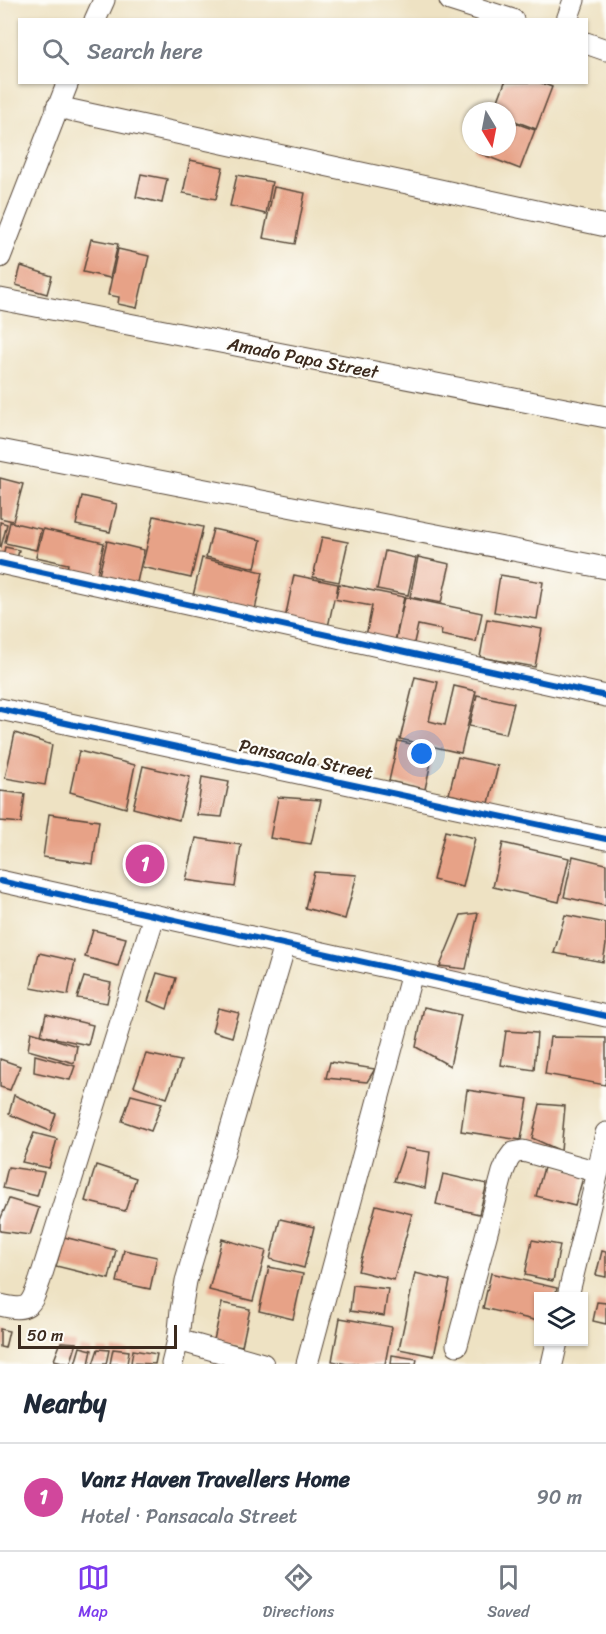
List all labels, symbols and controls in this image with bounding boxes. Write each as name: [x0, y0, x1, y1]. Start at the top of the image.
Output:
search box: [18, 18, 588, 84]
text: Search here: [87, 32, 203, 71]
icon: search: [39, 35, 72, 68]
north arrow: [462, 102, 516, 156]
street label: Amado Papa Street: [224, 328, 382, 388]
street label: Pansacala Street: [236, 729, 376, 789]
your location: [407, 739, 436, 768]
pin: 1: [126, 842, 164, 886]
map controls: [534, 1292, 588, 1346]
button: layers: [534, 1292, 588, 1346]
text: 50 m: [27, 1321, 63, 1350]
scale bar: [18, 1322, 177, 1350]
text: Nearby: [24, 1380, 106, 1426]
text: Vanz Haven Travellers Home: [81, 1460, 350, 1499]
text: 1: [39, 1480, 48, 1515]
text: 90 m: [537, 1480, 582, 1515]
text: Hotel · Pansacala Street: [81, 1499, 297, 1534]
tab: Map: [77, 1561, 110, 1626]
tab: Directions: [263, 1561, 334, 1626]
tab: Saved: [487, 1561, 529, 1626]

